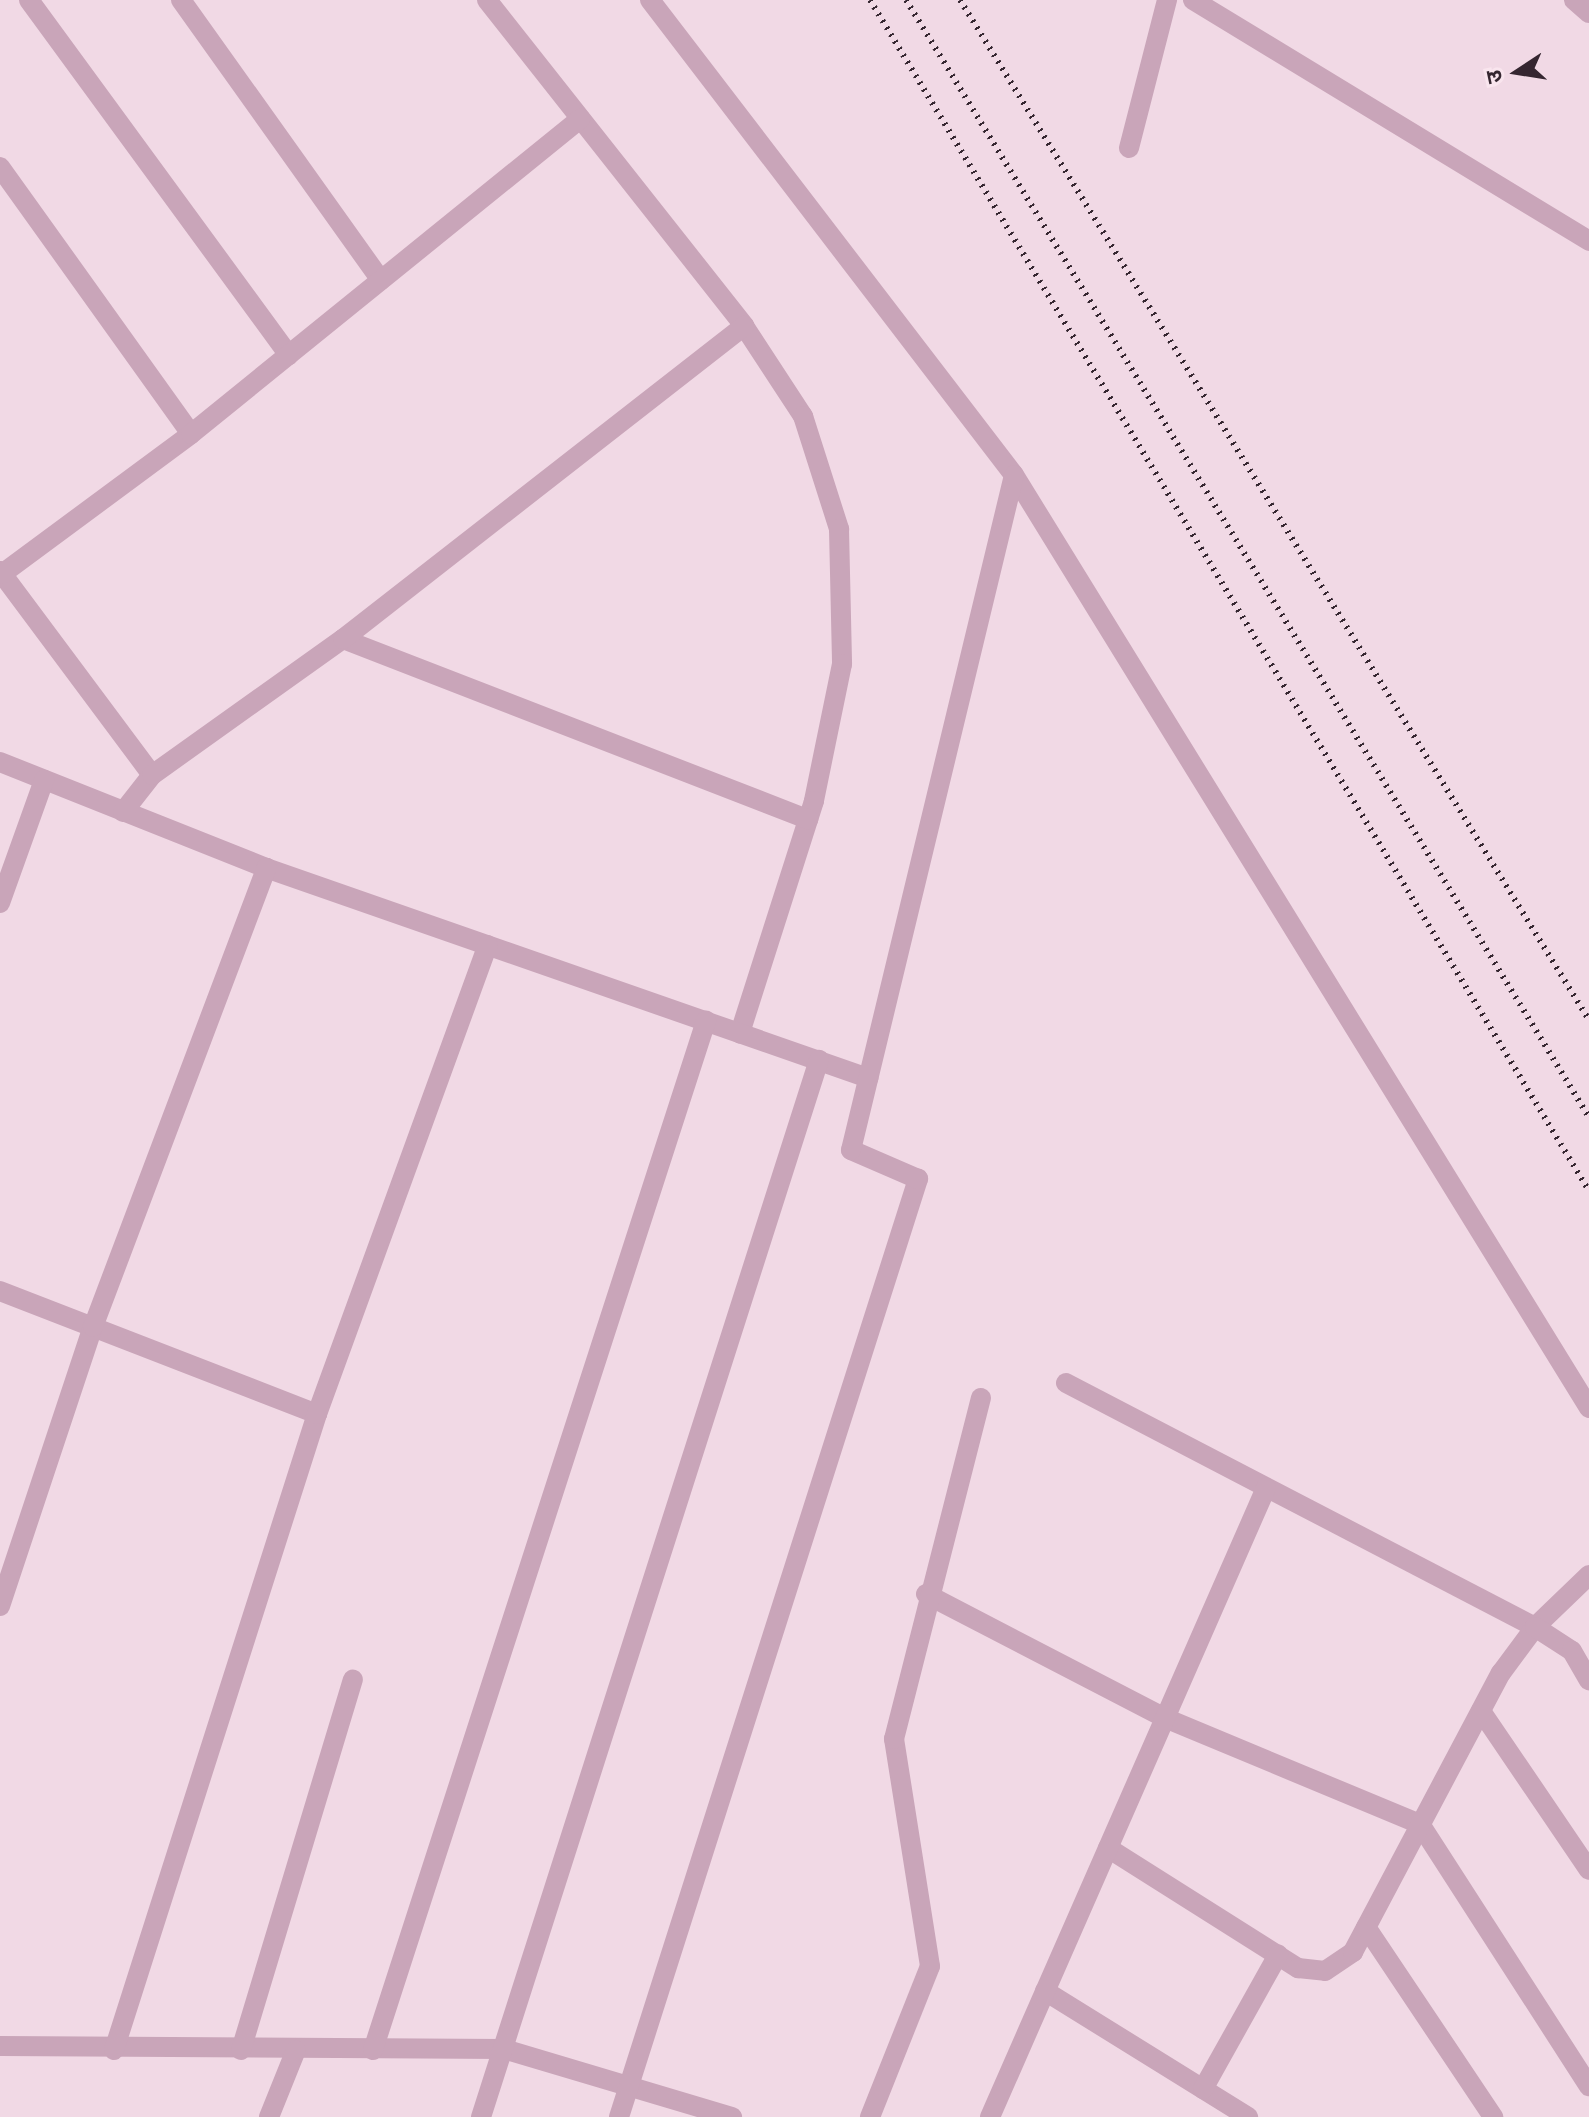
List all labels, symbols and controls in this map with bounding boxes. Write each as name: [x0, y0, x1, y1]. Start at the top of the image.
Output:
north arrow: [1477, 32, 1557, 112]
text: उ: [1478, 68, 1509, 86]

